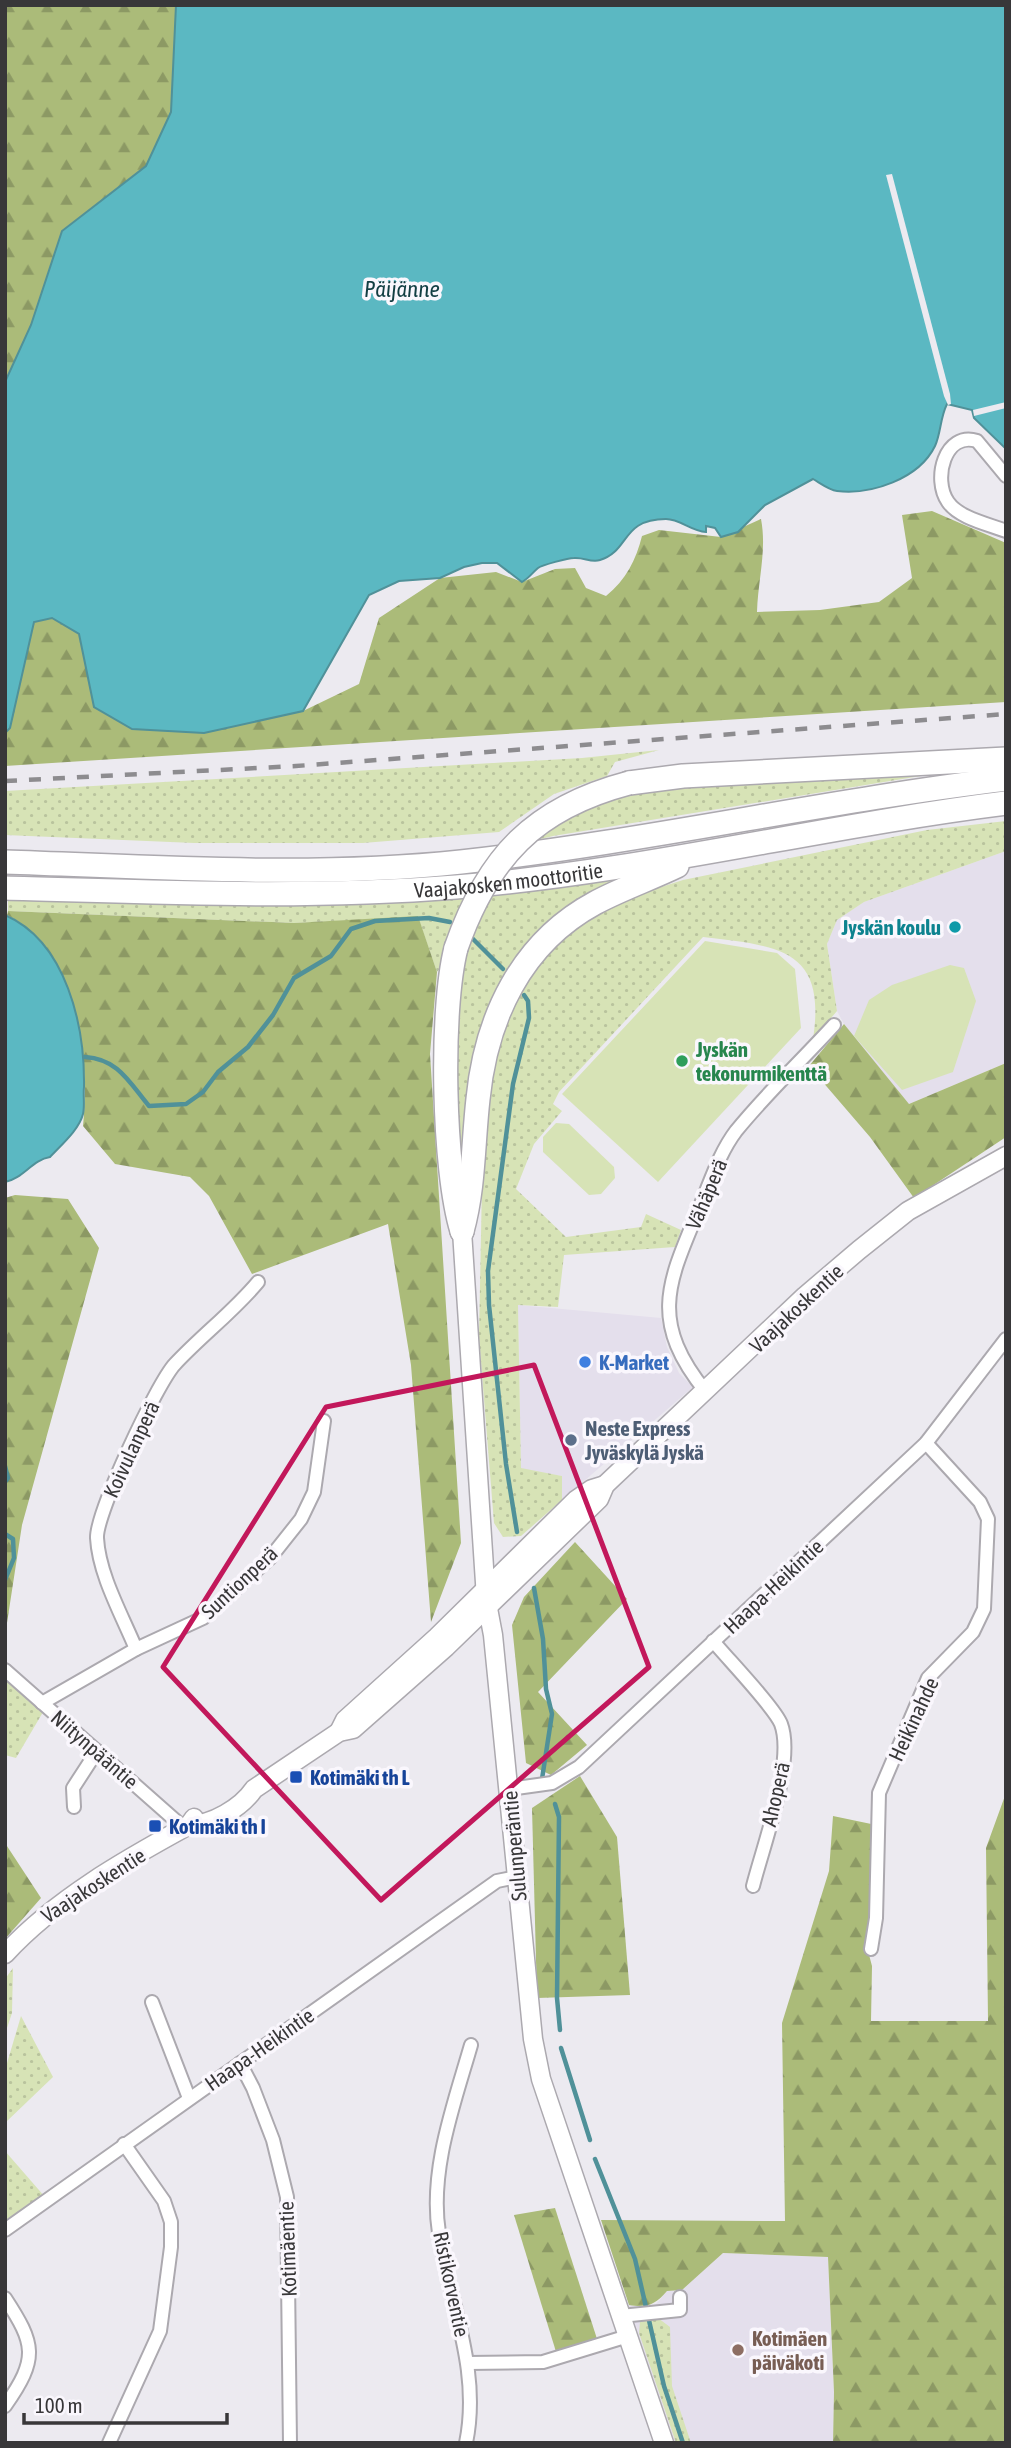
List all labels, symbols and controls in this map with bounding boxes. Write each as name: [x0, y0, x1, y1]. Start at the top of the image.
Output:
water label: Päijänne: [364, 276, 440, 302]
street label: Vaajakosken moottoritie: [413, 858, 604, 902]
place label: Jyskän koulu: [841, 915, 941, 939]
marker: Jyskän koulu: [947, 919, 963, 935]
place label: Jyskän tekonurmikenttä: [695, 1037, 827, 1085]
marker: Jyskän tekonurmikenttä: [674, 1053, 690, 1069]
street label: Vähäperä: [680, 1155, 732, 1233]
street label: Vaajakoskentie: [744, 1259, 848, 1357]
place label: K-Market: [599, 1350, 669, 1374]
marker: K-Market: [577, 1354, 593, 1370]
street label: Koivulanperä: [98, 1397, 164, 1501]
place label: Neste Express Jyväskylä Jyskä: [584, 1416, 704, 1464]
marker: Neste Express Jyväskylä Jyskä: [563, 1432, 579, 1448]
street label: Haapa-Heikintie: [718, 1534, 828, 1638]
street label: Suntionperä: [196, 1541, 282, 1623]
street label: Heikinahde: [883, 1673, 943, 1765]
street label: Niitynpääntie: [47, 1705, 143, 1793]
street label: Ahoperä: [756, 1759, 794, 1829]
place label: Kotimäki th L: [310, 1765, 410, 1789]
marker: Kotimäki th L: [288, 1769, 304, 1785]
street label: Sulunperäntie: [497, 1790, 531, 1902]
place label: Kotimäki th I: [169, 1814, 266, 1838]
marker: Kotimäki th I: [147, 1818, 163, 1834]
street label: Vaajakoskentie: [37, 1843, 149, 1927]
street label: Haapa-Heikintie: [200, 2003, 318, 2095]
street label: Kotimäentie: [273, 2201, 301, 2297]
street label: Ristikorventie: [429, 2229, 475, 2339]
place label: Kotimäen päiväkoti: [752, 2326, 827, 2374]
marker: Kotimäen päiväkoti: [730, 2342, 746, 2358]
scale bar: [24, 2382, 228, 2426]
text: 100 m: [35, 2393, 83, 2417]

